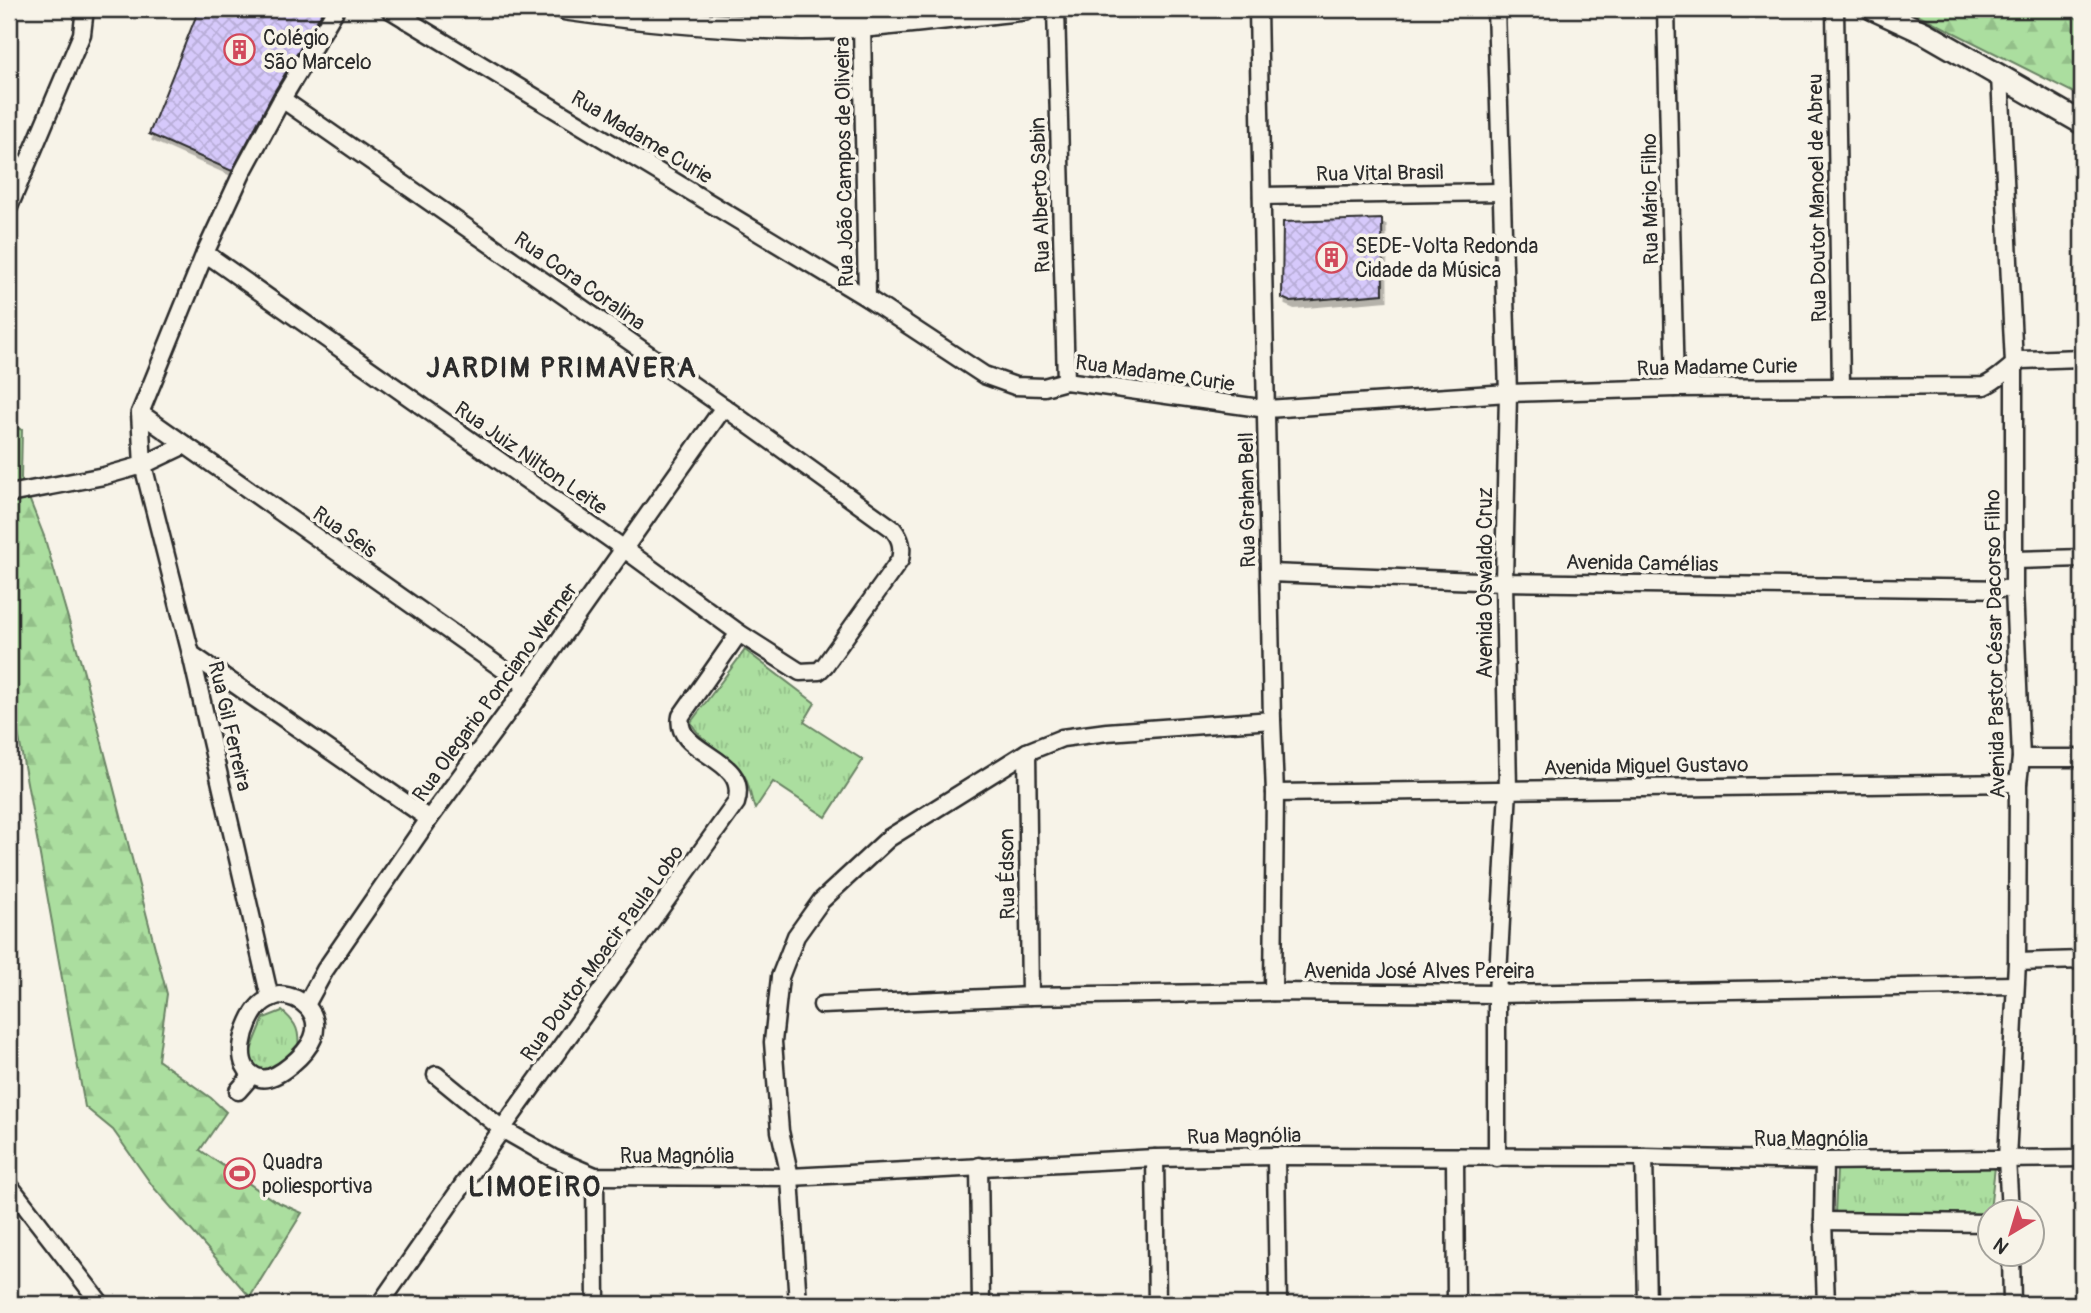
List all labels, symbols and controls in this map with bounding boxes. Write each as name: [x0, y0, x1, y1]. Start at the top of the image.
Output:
place label: Colégio São Marcelo: [263, 25, 372, 76]
building icon: Colégio São Marcelo: [223, 33, 257, 67]
street label: Rua João Campos de Oliveira: [829, 37, 860, 287]
street label: Rua Doutor Manoel de Abreu: [1802, 73, 1833, 323]
street label: Rua Madame Curie: [566, 84, 718, 191]
street label: Rua Alberto Sabin: [1024, 117, 1057, 273]
street label: Rua Mário Filho: [1636, 133, 1665, 265]
street label: Rua Vital Brasil: [1316, 159, 1444, 188]
street label: Rua Cora Coralina: [509, 226, 651, 337]
place label: SEDE-Volta Redonda Cidade da Música: [1355, 233, 1538, 284]
building icon: SEDE-Volta Redonda Cidade da Música: [1315, 241, 1349, 275]
street label: Rua Madame Curie: [1074, 349, 1237, 398]
district label: JARDIM PRIMAVERA: [426, 351, 698, 386]
street label: Rua Madame Curie: [1636, 353, 1798, 382]
street label: Rua Juiz Nilton Leite: [449, 396, 613, 522]
street label: Rua Grahan Bell: [1233, 432, 1262, 568]
street label: Avenida Oswaldo Cruz: [1472, 487, 1499, 679]
street label: Avenida Pastor César Dacorso Filho: [1979, 489, 2012, 799]
street label: Rua Seis: [307, 500, 383, 565]
street label: Avenida Camélias: [1566, 549, 1719, 578]
street label: Rua Olegario Ponciano Werner: [407, 577, 584, 807]
street label: Rua Gil Ferreira: [201, 658, 258, 794]
street label: Avenida Miguel Gustavo: [1543, 751, 1749, 782]
street label: Rua Édson: [993, 828, 1022, 920]
street label: Rua Doutor Moacir Paula Lobo: [515, 840, 690, 1067]
street label: Avenida José Alves Pereira: [1303, 958, 1535, 985]
street label: Rua Magnólia: [1187, 1122, 1301, 1151]
street label: Rua Magnólia: [1754, 1126, 1868, 1153]
street label: Rua Magnólia: [620, 1143, 734, 1170]
place label: Quadra poliesportiva: [262, 1149, 372, 1200]
sports icon: Quadra poliesportiva: [222, 1157, 256, 1191]
district label: LIMOEIRO: [468, 1170, 602, 1205]
north arrow: [1976, 1198, 2046, 1268]
text: N: [1989, 1232, 2014, 1259]

